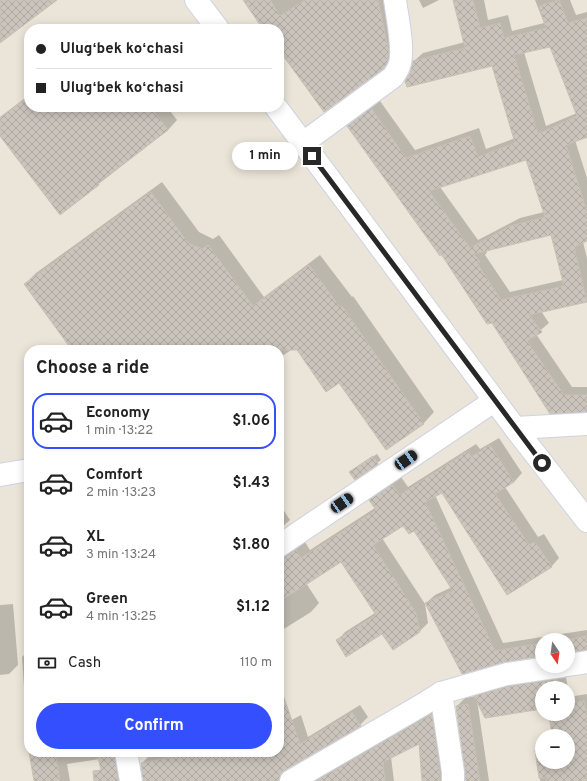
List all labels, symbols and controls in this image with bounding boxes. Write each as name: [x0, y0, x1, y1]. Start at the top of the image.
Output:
text: Ulugʻbek koʻchasi: [60, 40, 184, 59]
text: Ulugʻbek koʻchasi: [60, 79, 184, 98]
callout: 1 min: [232, 142, 298, 170]
route end: [303, 147, 321, 165]
text: 1 min: [249, 148, 281, 164]
text: Choose a ride: [36, 357, 149, 380]
icon: car: [38, 403, 74, 439]
text: Economy: [86, 404, 150, 423]
text: $1.06: [232, 412, 270, 431]
text: 1 min · 13:22: [86, 423, 153, 439]
car: [393, 448, 419, 472]
route start: [533, 454, 551, 472]
icon: car: [38, 465, 74, 501]
text: Comfort: [86, 466, 143, 485]
text: $1.43: [233, 474, 270, 493]
text: 2 min · 13:23: [86, 485, 156, 501]
car: [329, 491, 355, 515]
icon: car: [38, 527, 74, 563]
text: XL: [86, 528, 104, 547]
text: $1.80: [232, 536, 270, 555]
text: 3 min · 13:24: [86, 547, 156, 563]
icon: car: [38, 589, 74, 625]
text: Green: [86, 590, 128, 609]
text: $1.12: [236, 598, 270, 617]
text: 4 min · 13:25: [86, 609, 157, 625]
north arrow: [535, 633, 575, 673]
map controls: [535, 633, 575, 769]
icon: cash: [36, 652, 58, 674]
text: Cash: [68, 654, 101, 673]
text: 110 m: [240, 655, 272, 671]
button: +: [535, 681, 575, 721]
button: Confirm: [36, 703, 272, 749]
button: −: [535, 729, 575, 769]

